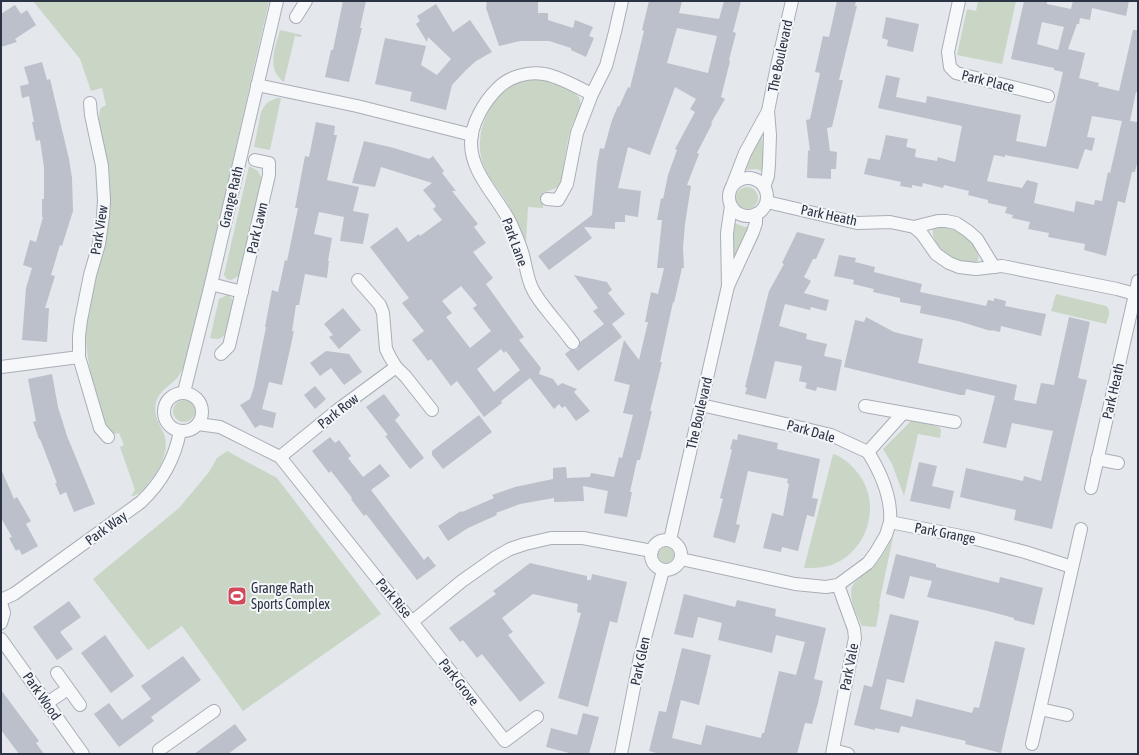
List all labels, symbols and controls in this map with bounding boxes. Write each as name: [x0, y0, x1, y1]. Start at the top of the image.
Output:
street label: The Boulevard: [765, 18, 795, 94]
street label: Park Place: [960, 67, 1016, 95]
street label: Grange Rath: [216, 165, 246, 229]
street label: Park Lawn: [243, 201, 271, 255]
street label: Park Heath: [799, 201, 859, 229]
street label: Park View: [87, 203, 111, 256]
street label: Park Lane: [499, 216, 531, 268]
street label: Park Heath: [1099, 361, 1127, 421]
street label: The Boulevard: [683, 375, 715, 451]
street label: Park Row: [315, 390, 362, 432]
street label: Park Dale: [785, 416, 837, 446]
street label: Park Way: [82, 507, 130, 548]
street label: Park Grange: [913, 519, 977, 547]
street label: Park Rise: [373, 575, 415, 621]
place label: Grange Rath Sports Complex: [251, 580, 330, 612]
sports icon: Grange Rath Sports Complex: [226, 585, 248, 607]
street label: Park Glen: [627, 635, 653, 687]
street label: Park Vale: [837, 642, 861, 692]
street label: Park Grove: [436, 655, 482, 709]
street label: Park Wood: [20, 669, 64, 723]

